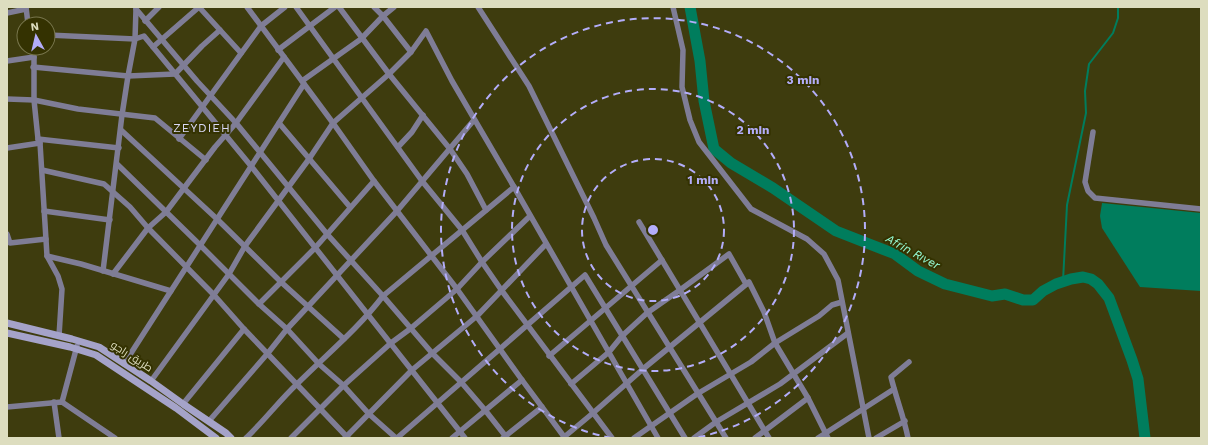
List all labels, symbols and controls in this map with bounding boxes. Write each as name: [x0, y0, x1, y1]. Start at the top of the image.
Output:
north arrow: [16, 16, 56, 56]
text: N: [30, 20, 40, 34]
text: 3 min: [787, 73, 819, 87]
district label: ZEYDIEH: [173, 121, 231, 135]
text: 2 min: [737, 123, 769, 137]
text: 1 min: [688, 173, 718, 187]
centre of rings: [646, 223, 660, 237]
water label: Afrin Rıver: [883, 231, 944, 273]
street label: طريق راجو: [108, 338, 155, 375]

